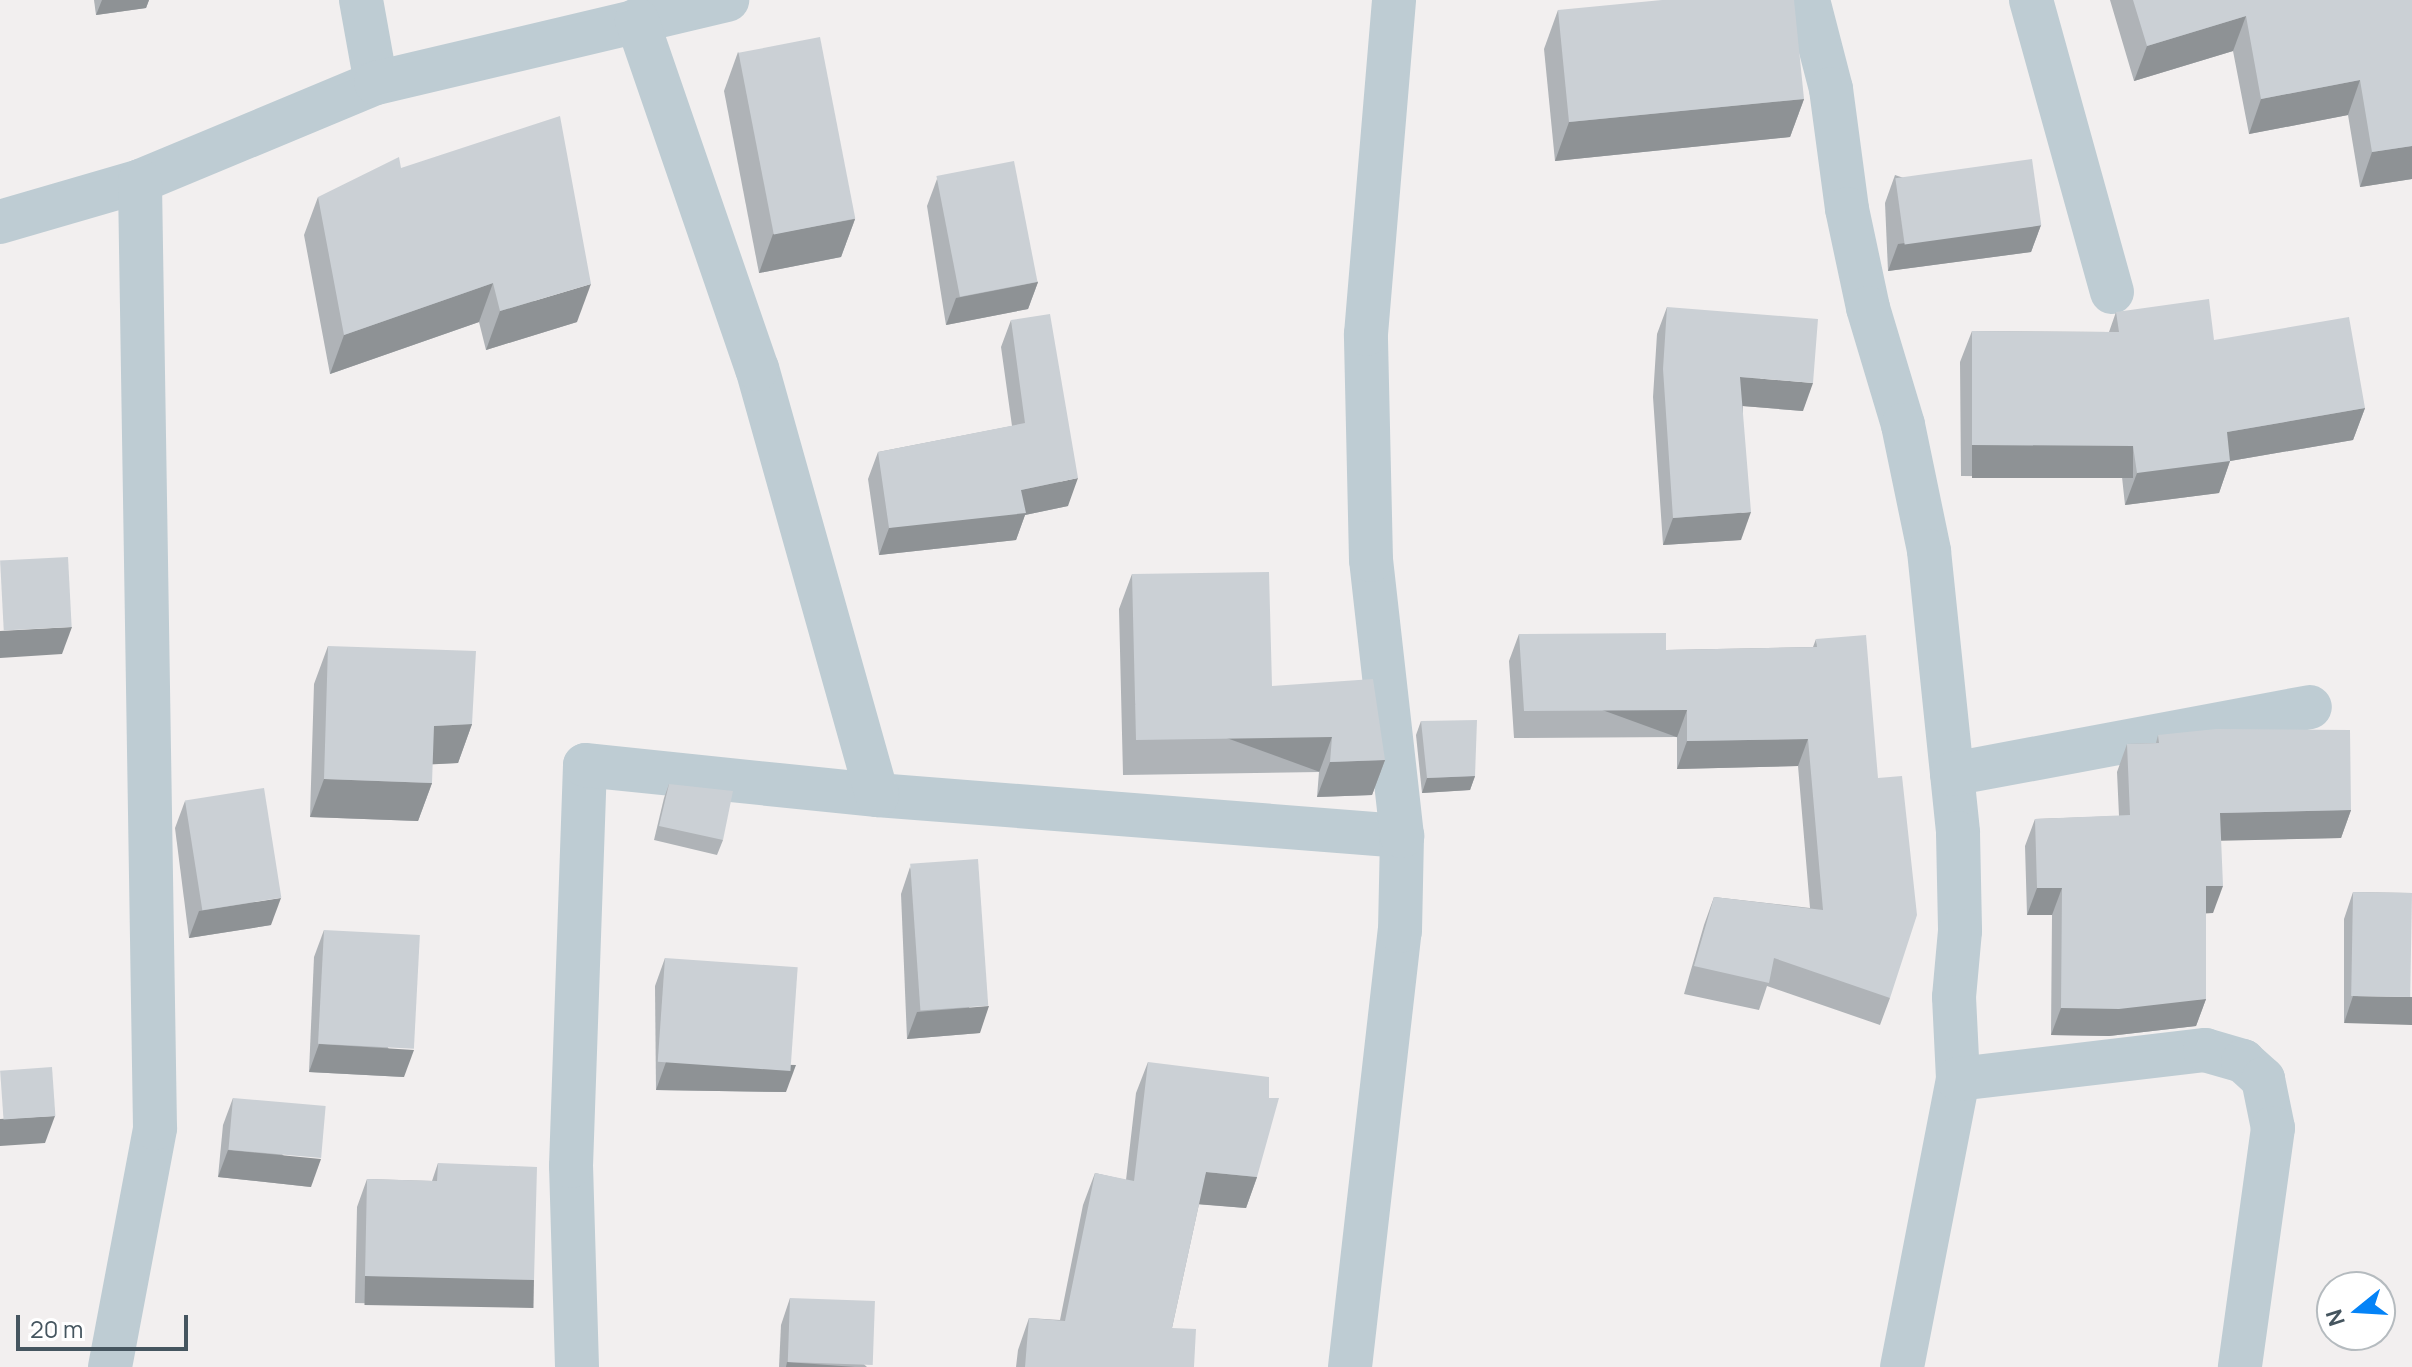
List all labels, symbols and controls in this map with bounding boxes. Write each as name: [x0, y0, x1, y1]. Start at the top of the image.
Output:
north arrow: [2316, 1271, 2396, 1351]
scale bar: [20, 1299, 192, 1349]
text: N: [2318, 1306, 2352, 1330]
text: 20 m: [30, 1312, 83, 1345]

